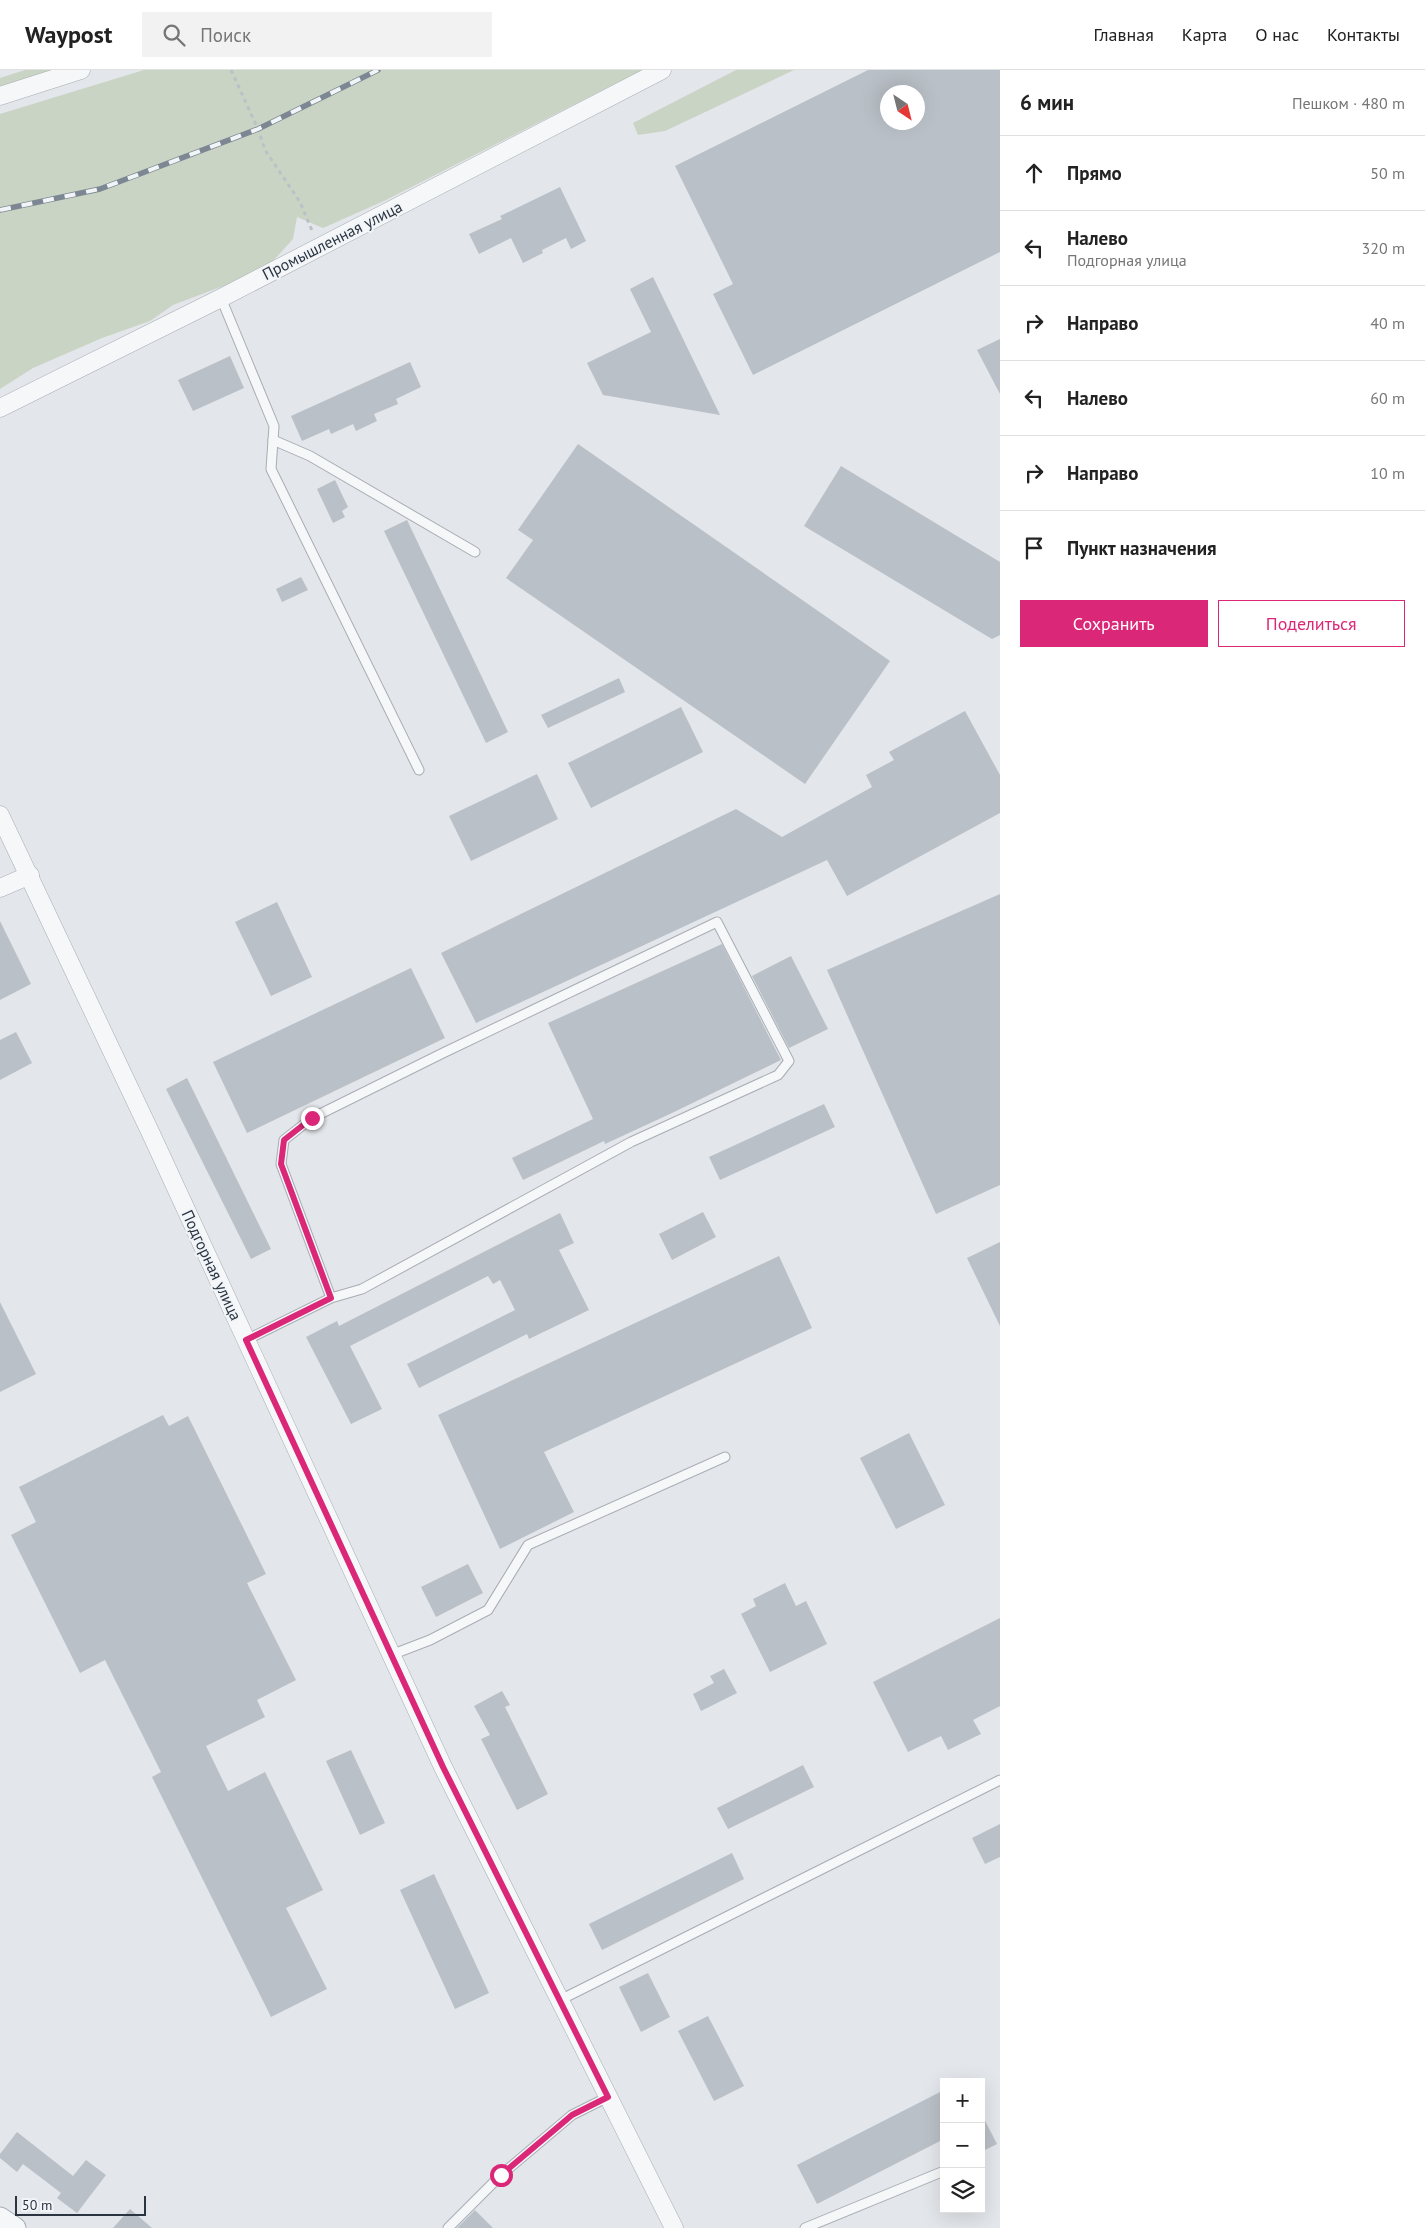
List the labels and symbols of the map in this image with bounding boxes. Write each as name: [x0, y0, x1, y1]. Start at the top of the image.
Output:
north arrow: [880, 85, 925, 130]
street label: Промышленная улица: [259, 196, 405, 284]
route end: [301, 1107, 324, 1130]
street label: Подгорная улица: [178, 1207, 246, 1323]
route start: [490, 2164, 513, 2187]
scale bar: [15, 2193, 146, 2216]

